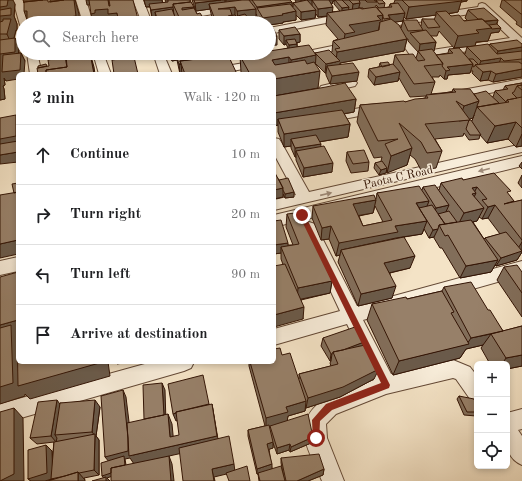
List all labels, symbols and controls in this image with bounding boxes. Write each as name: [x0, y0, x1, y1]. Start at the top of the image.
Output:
search box: [16, 16, 276, 60]
icon: search: [30, 27, 52, 49]
text: Search here: [62, 31, 139, 46]
text: 2 min: [32, 90, 75, 107]
text: Walk · 120 m: [183, 91, 260, 104]
icon: ahead: [32, 144, 54, 166]
text: Continue: [70, 147, 129, 162]
text: 10 m: [231, 148, 260, 161]
street label: Paota C Road: [362, 164, 434, 192]
one-way arrow: [478, 168, 490, 174]
one-way arrow: [320, 190, 332, 196]
icon: right: [32, 204, 54, 226]
route end: [293, 206, 311, 224]
text: Turn right: [70, 207, 141, 222]
text: 20 m: [231, 208, 260, 221]
icon: left: [32, 264, 54, 286]
text: Turn left: [70, 267, 130, 282]
text: 90 m: [231, 268, 260, 281]
icon: arrive: [32, 324, 54, 346]
text: Arrive at destination: [70, 327, 208, 342]
map controls: [474, 361, 510, 469]
button: +: [474, 361, 510, 397]
button: −: [474, 397, 510, 433]
route start: [307, 429, 325, 447]
button: locate: [474, 433, 510, 469]

